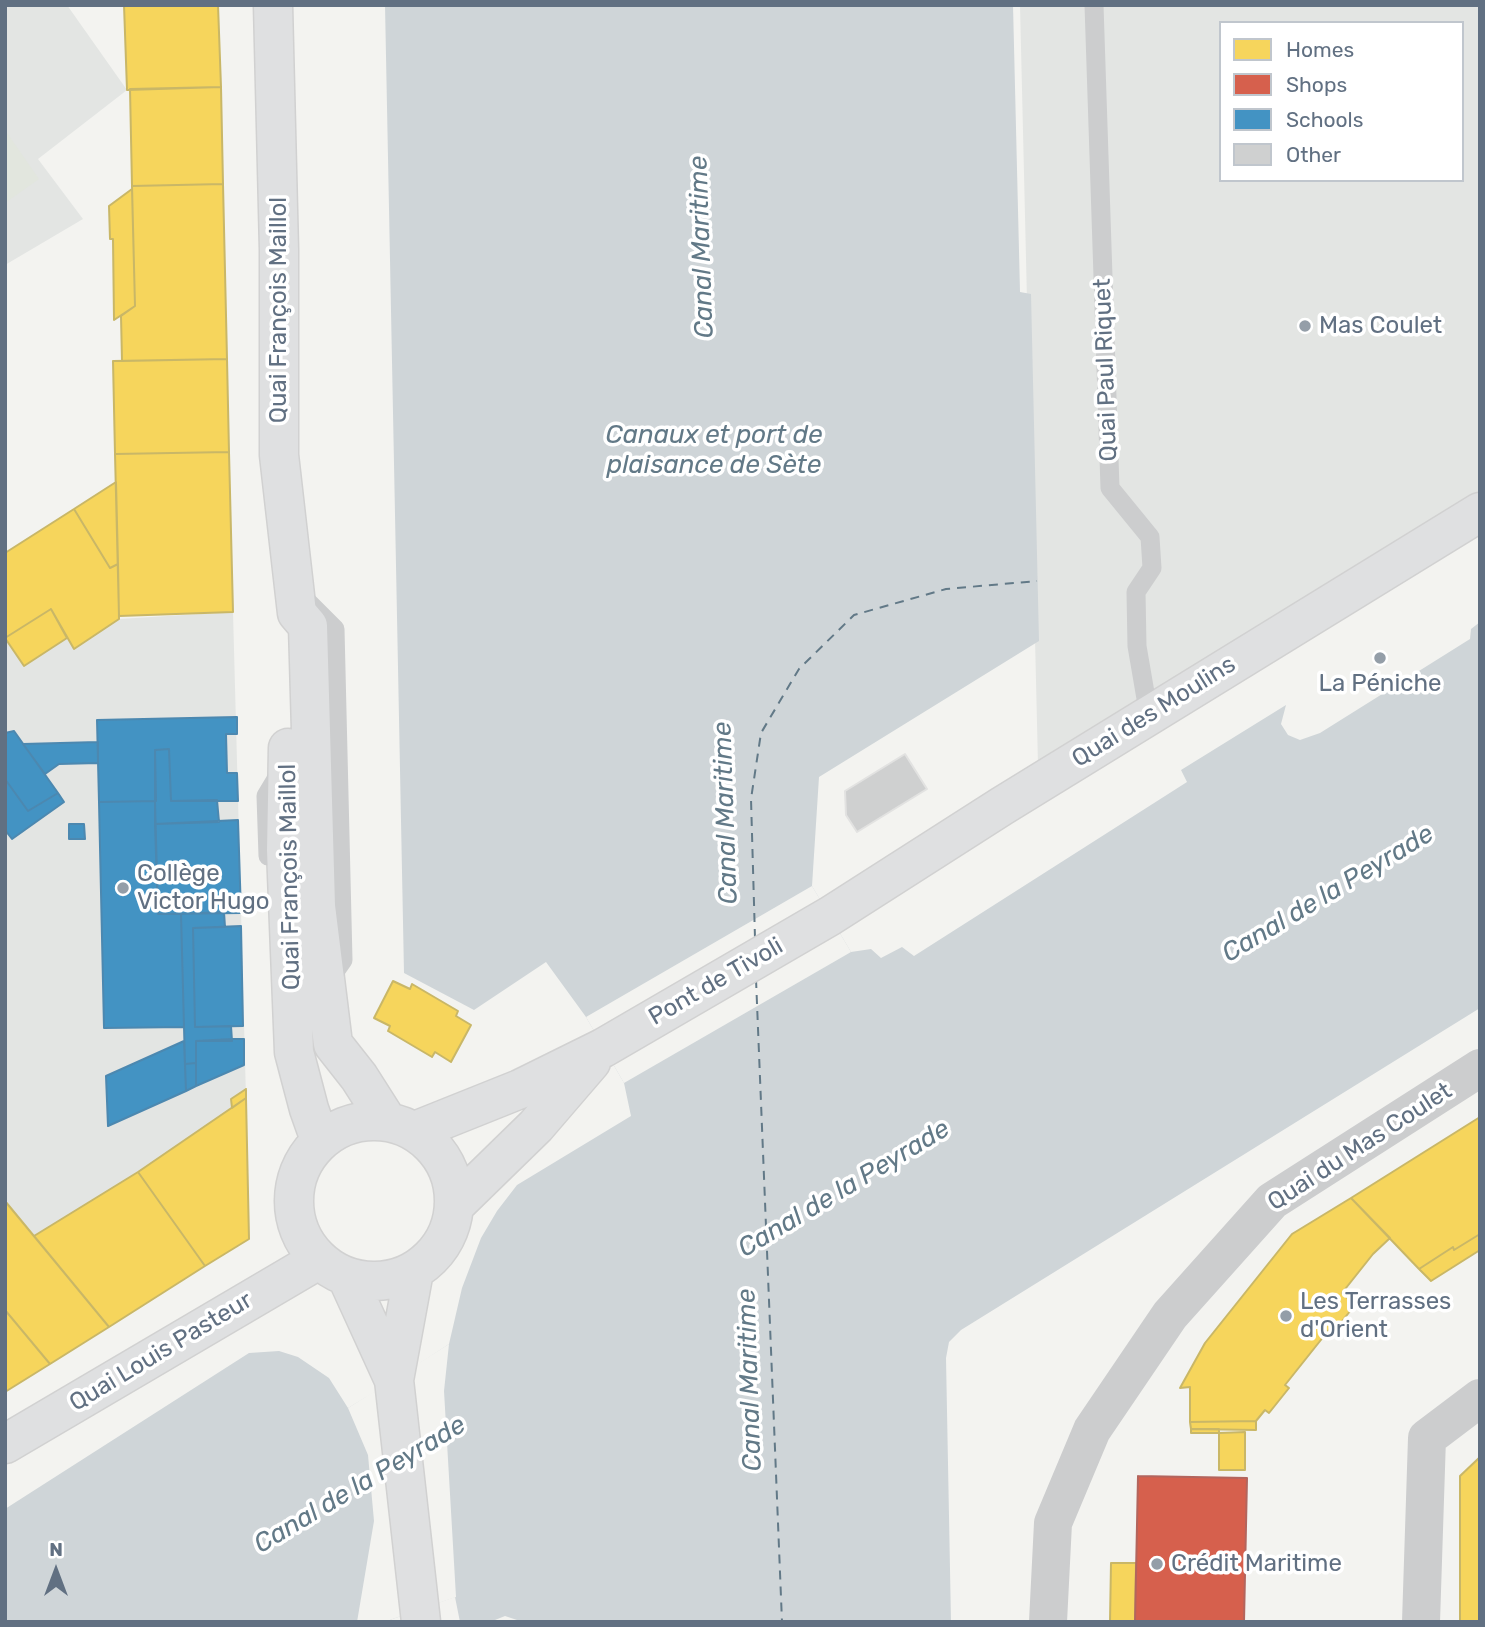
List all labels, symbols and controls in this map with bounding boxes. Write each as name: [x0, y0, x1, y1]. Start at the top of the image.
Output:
legend: [1219, 21, 1464, 182]
text: Homes: [1286, 37, 1354, 62]
text: Shops: [1286, 72, 1347, 97]
text: Schools: [1286, 107, 1363, 132]
text: Other: [1286, 142, 1341, 167]
water label: Canal Maritime: [683, 155, 721, 339]
street label: Quai François Maillol: [265, 197, 293, 423]
street label: Quai Paul Riquet: [1088, 278, 1124, 462]
place label: Mas Coulet: [1319, 312, 1442, 340]
marker: Mas Coulet: [1297, 318, 1313, 334]
water label: Canaux et port de plaisance de Sète: [605, 419, 823, 480]
street label: Quai des Moulins: [1067, 650, 1241, 774]
marker: La Péniche: [1372, 650, 1388, 666]
place label: La Péniche: [1319, 670, 1441, 698]
water label: Canal Maritime: [707, 721, 745, 905]
street label: Quai François Maillol: [274, 764, 306, 990]
water label: Canal de la Peyrade: [1217, 819, 1439, 969]
place label: Collège Victor Hugo: [137, 860, 270, 916]
marker: Collège Victor Hugo: [115, 880, 131, 896]
street label: Pont de Tivoli: [644, 932, 788, 1032]
street label: Quai du Mas Coulet: [1263, 1077, 1457, 1217]
water label: Canal de la Peyrade: [733, 1114, 955, 1264]
street label: Quai Louis Pasteur: [64, 1286, 258, 1418]
water label: Canal Maritime: [731, 1288, 769, 1472]
place label: Les Terrasses d'Orient: [1300, 1288, 1451, 1344]
marker: Les Terrasses d'Orient: [1278, 1308, 1294, 1324]
water label: Canal de la Peyrade: [249, 1410, 471, 1560]
north arrow: [21, 1536, 91, 1606]
text: N: [49, 1538, 63, 1561]
place label: Crédit Maritime: [1171, 1550, 1342, 1578]
marker: Crédit Maritime: [1149, 1556, 1165, 1572]

